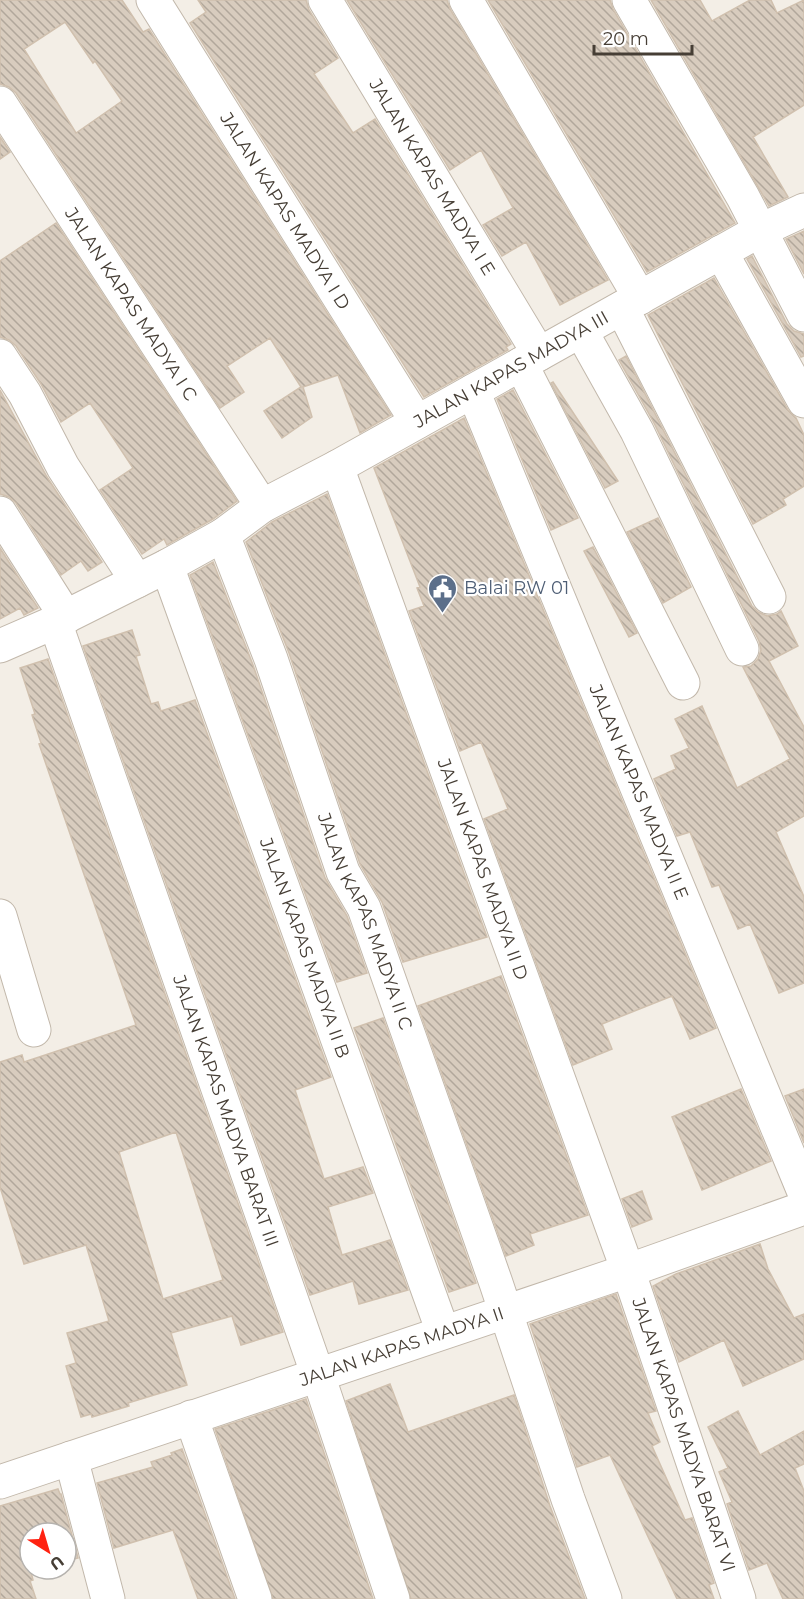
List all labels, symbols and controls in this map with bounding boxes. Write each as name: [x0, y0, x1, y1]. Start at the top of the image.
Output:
scale bar: [594, 18, 692, 56]
text: 20 m: [603, 28, 649, 50]
street label: JALAN KAPAS MADYA I E: [364, 74, 500, 279]
street label: JALAN KAPAS MADYA I D: [215, 108, 355, 314]
street label: JALAN KAPAS MADYA I C: [59, 203, 202, 405]
street label: JALAN KAPAS MADYA III: [409, 306, 612, 433]
public building icon: Balai RW 01: [427, 572, 459, 614]
place label: Balai RW 01: [464, 577, 569, 599]
street label: JALAN KAPAS MADYA II E: [584, 680, 693, 903]
street label: JALAN KAPAS MADYA II D: [432, 755, 533, 983]
street label: JALAN KAPAS MADYA II C: [313, 809, 417, 1033]
street label: JALAN KAPAS MADYA II B: [255, 834, 354, 1061]
street label: JALAN KAPAS MADYA BARAT III: [168, 971, 283, 1250]
street label: JALAN KAPAS MADYA BARAT VI: [627, 1294, 740, 1575]
street label: JALAN KAPAS MADYA II: [296, 1302, 507, 1392]
north arrow: [18, 1521, 78, 1581]
text: U: [46, 1551, 67, 1574]

